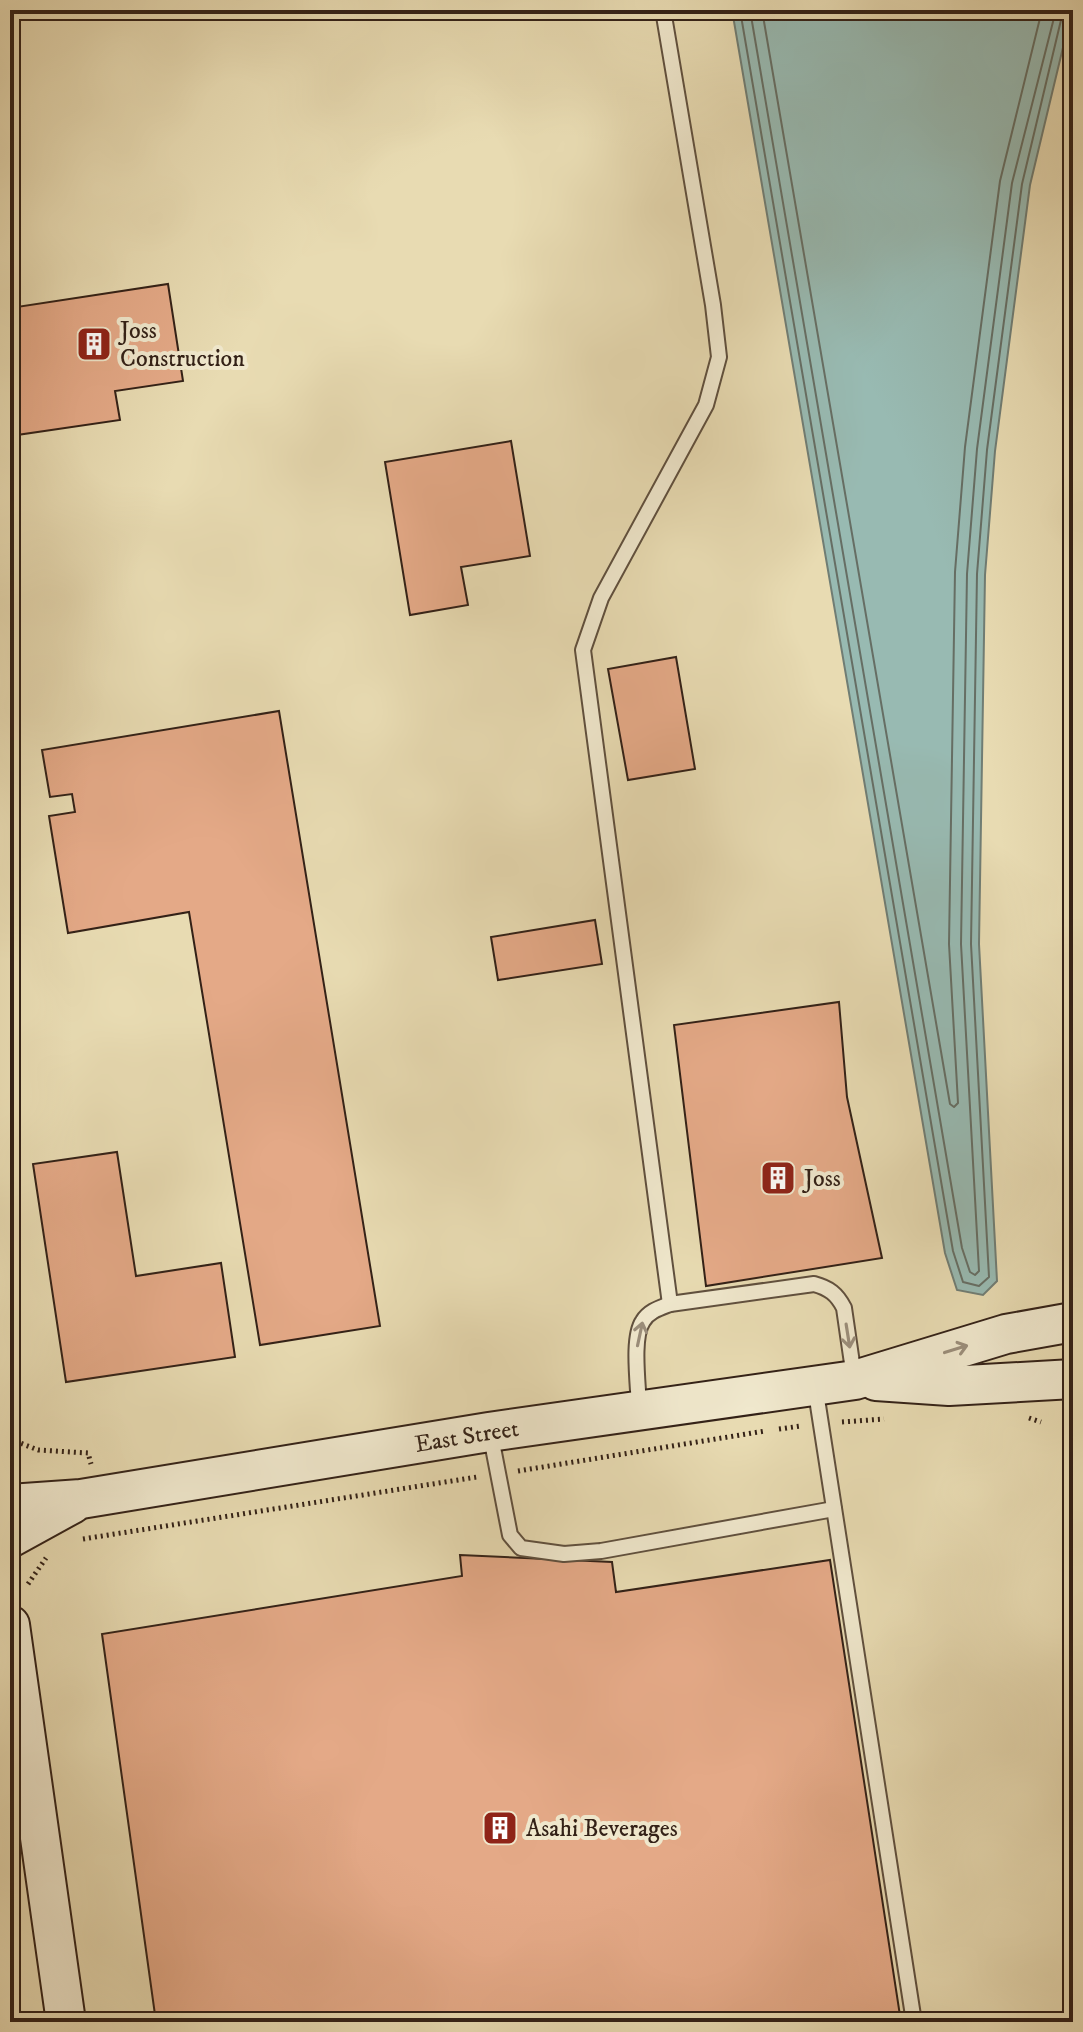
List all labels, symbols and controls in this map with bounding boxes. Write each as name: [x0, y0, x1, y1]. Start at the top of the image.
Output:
place label: Joss Construction: [118, 316, 245, 374]
building icon: Joss Construction: [75, 325, 113, 363]
building icon: Joss: [759, 1159, 797, 1197]
place label: Joss: [802, 1164, 841, 1194]
one-way arrow: [634, 1321, 649, 1347]
one-way arrow: [841, 1323, 856, 1348]
one-way arrow: [943, 1341, 969, 1356]
street label: East Street: [413, 1414, 521, 1460]
building icon: Asahi Beverages: [481, 1809, 519, 1847]
place label: Asahi Beverages: [526, 1814, 678, 1844]

